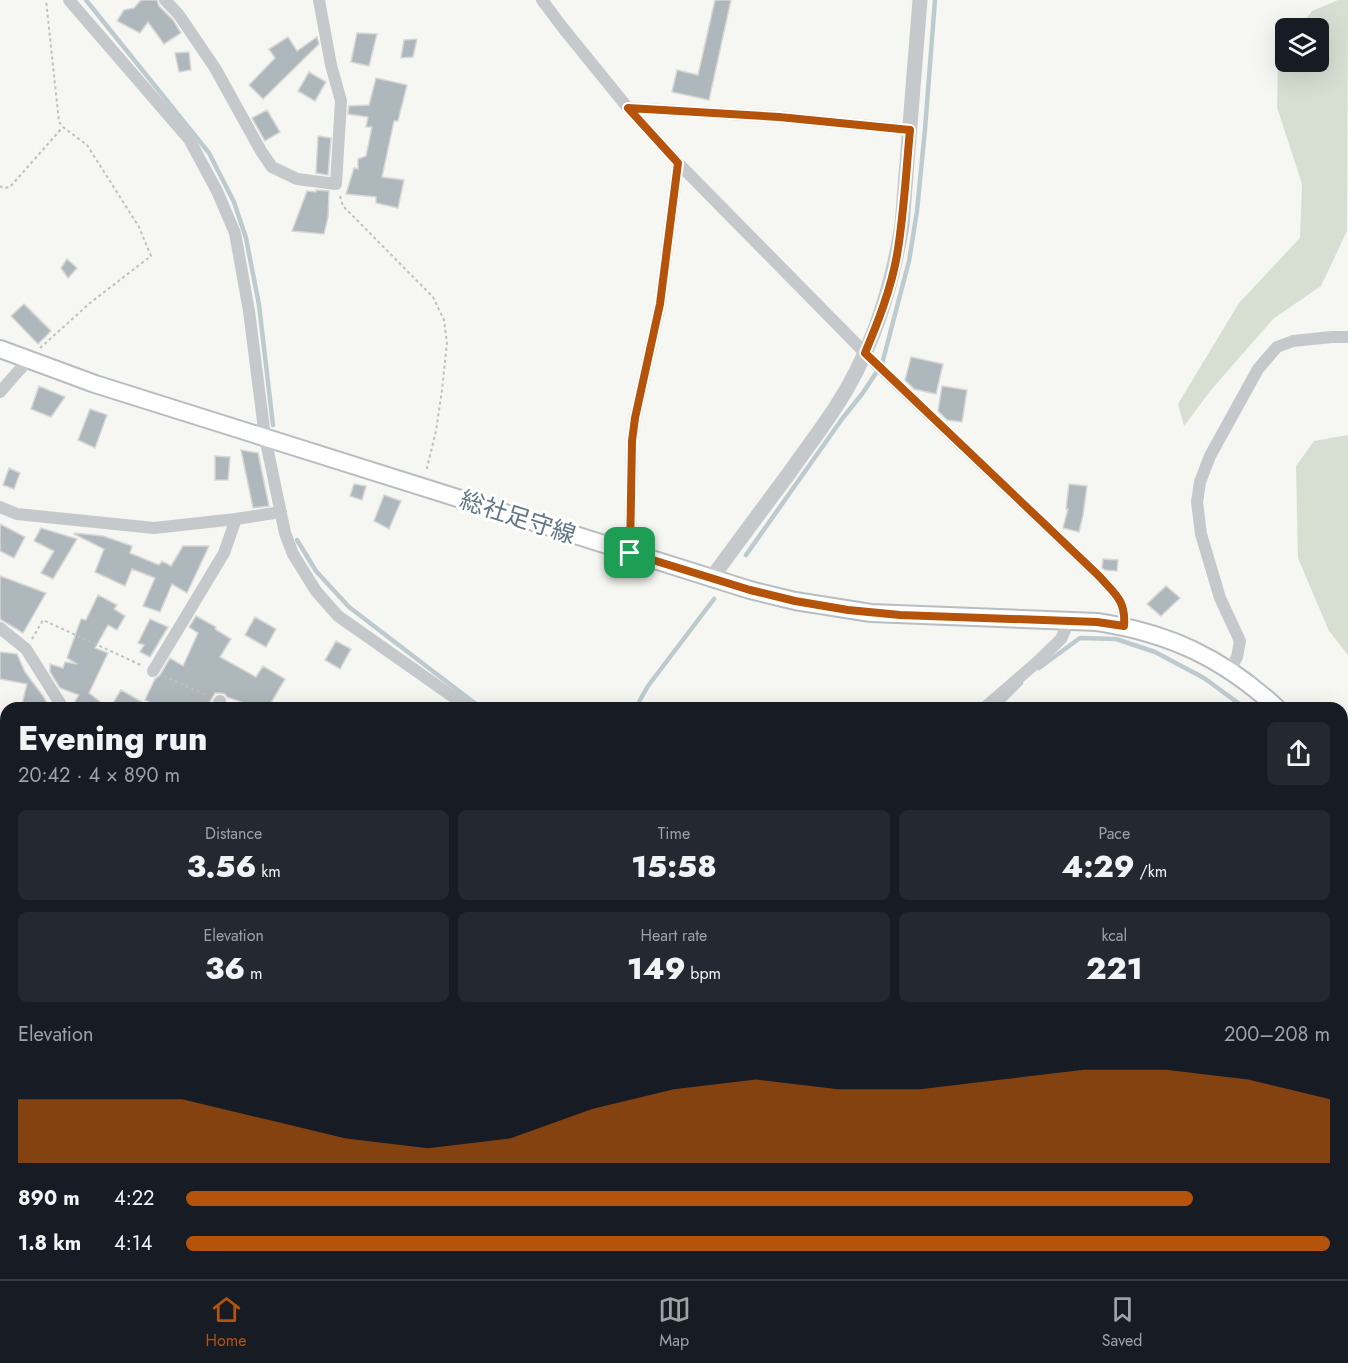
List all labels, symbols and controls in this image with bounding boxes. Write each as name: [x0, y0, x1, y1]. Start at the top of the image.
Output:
map controls: [1275, 18, 1329, 72]
button: layers: [1275, 18, 1329, 72]
street label: 総社足守線: [456, 482, 580, 552]
pin: [604, 527, 655, 578]
icon: arrive: [613, 536, 646, 569]
text: Evening run: [18, 715, 208, 762]
button: share: [1267, 722, 1330, 785]
text: 20:42 · 4 × 890 m: [18, 761, 180, 790]
text: Distance: [205, 822, 262, 845]
text: Time: [658, 822, 690, 845]
text: Pace: [1098, 822, 1130, 845]
text: 3.56: [187, 845, 256, 888]
text: 15:58: [631, 845, 717, 888]
text: 4:29: [1061, 845, 1135, 888]
text: km: [256, 860, 281, 883]
text: /km: [1135, 860, 1167, 883]
text: Elevation: [203, 924, 264, 947]
text: Heart rate: [641, 924, 707, 947]
text: kcal: [1101, 924, 1127, 947]
text: 36: [205, 947, 245, 990]
text: 149: [627, 947, 686, 990]
text: 221: [1086, 947, 1143, 990]
text: m: [245, 962, 262, 985]
text: bpm: [686, 962, 721, 985]
text: Elevation: [18, 1020, 93, 1049]
text: 200–208 m: [1224, 1020, 1330, 1049]
text: 890 m: [18, 1184, 80, 1213]
text: 4:22: [114, 1184, 154, 1213]
text: 1.8 km: [18, 1229, 81, 1258]
text: 4:14: [114, 1229, 152, 1258]
tab: Home: [206, 1293, 246, 1352]
tab: Map: [658, 1293, 691, 1352]
tab: Saved: [1102, 1293, 1142, 1352]

